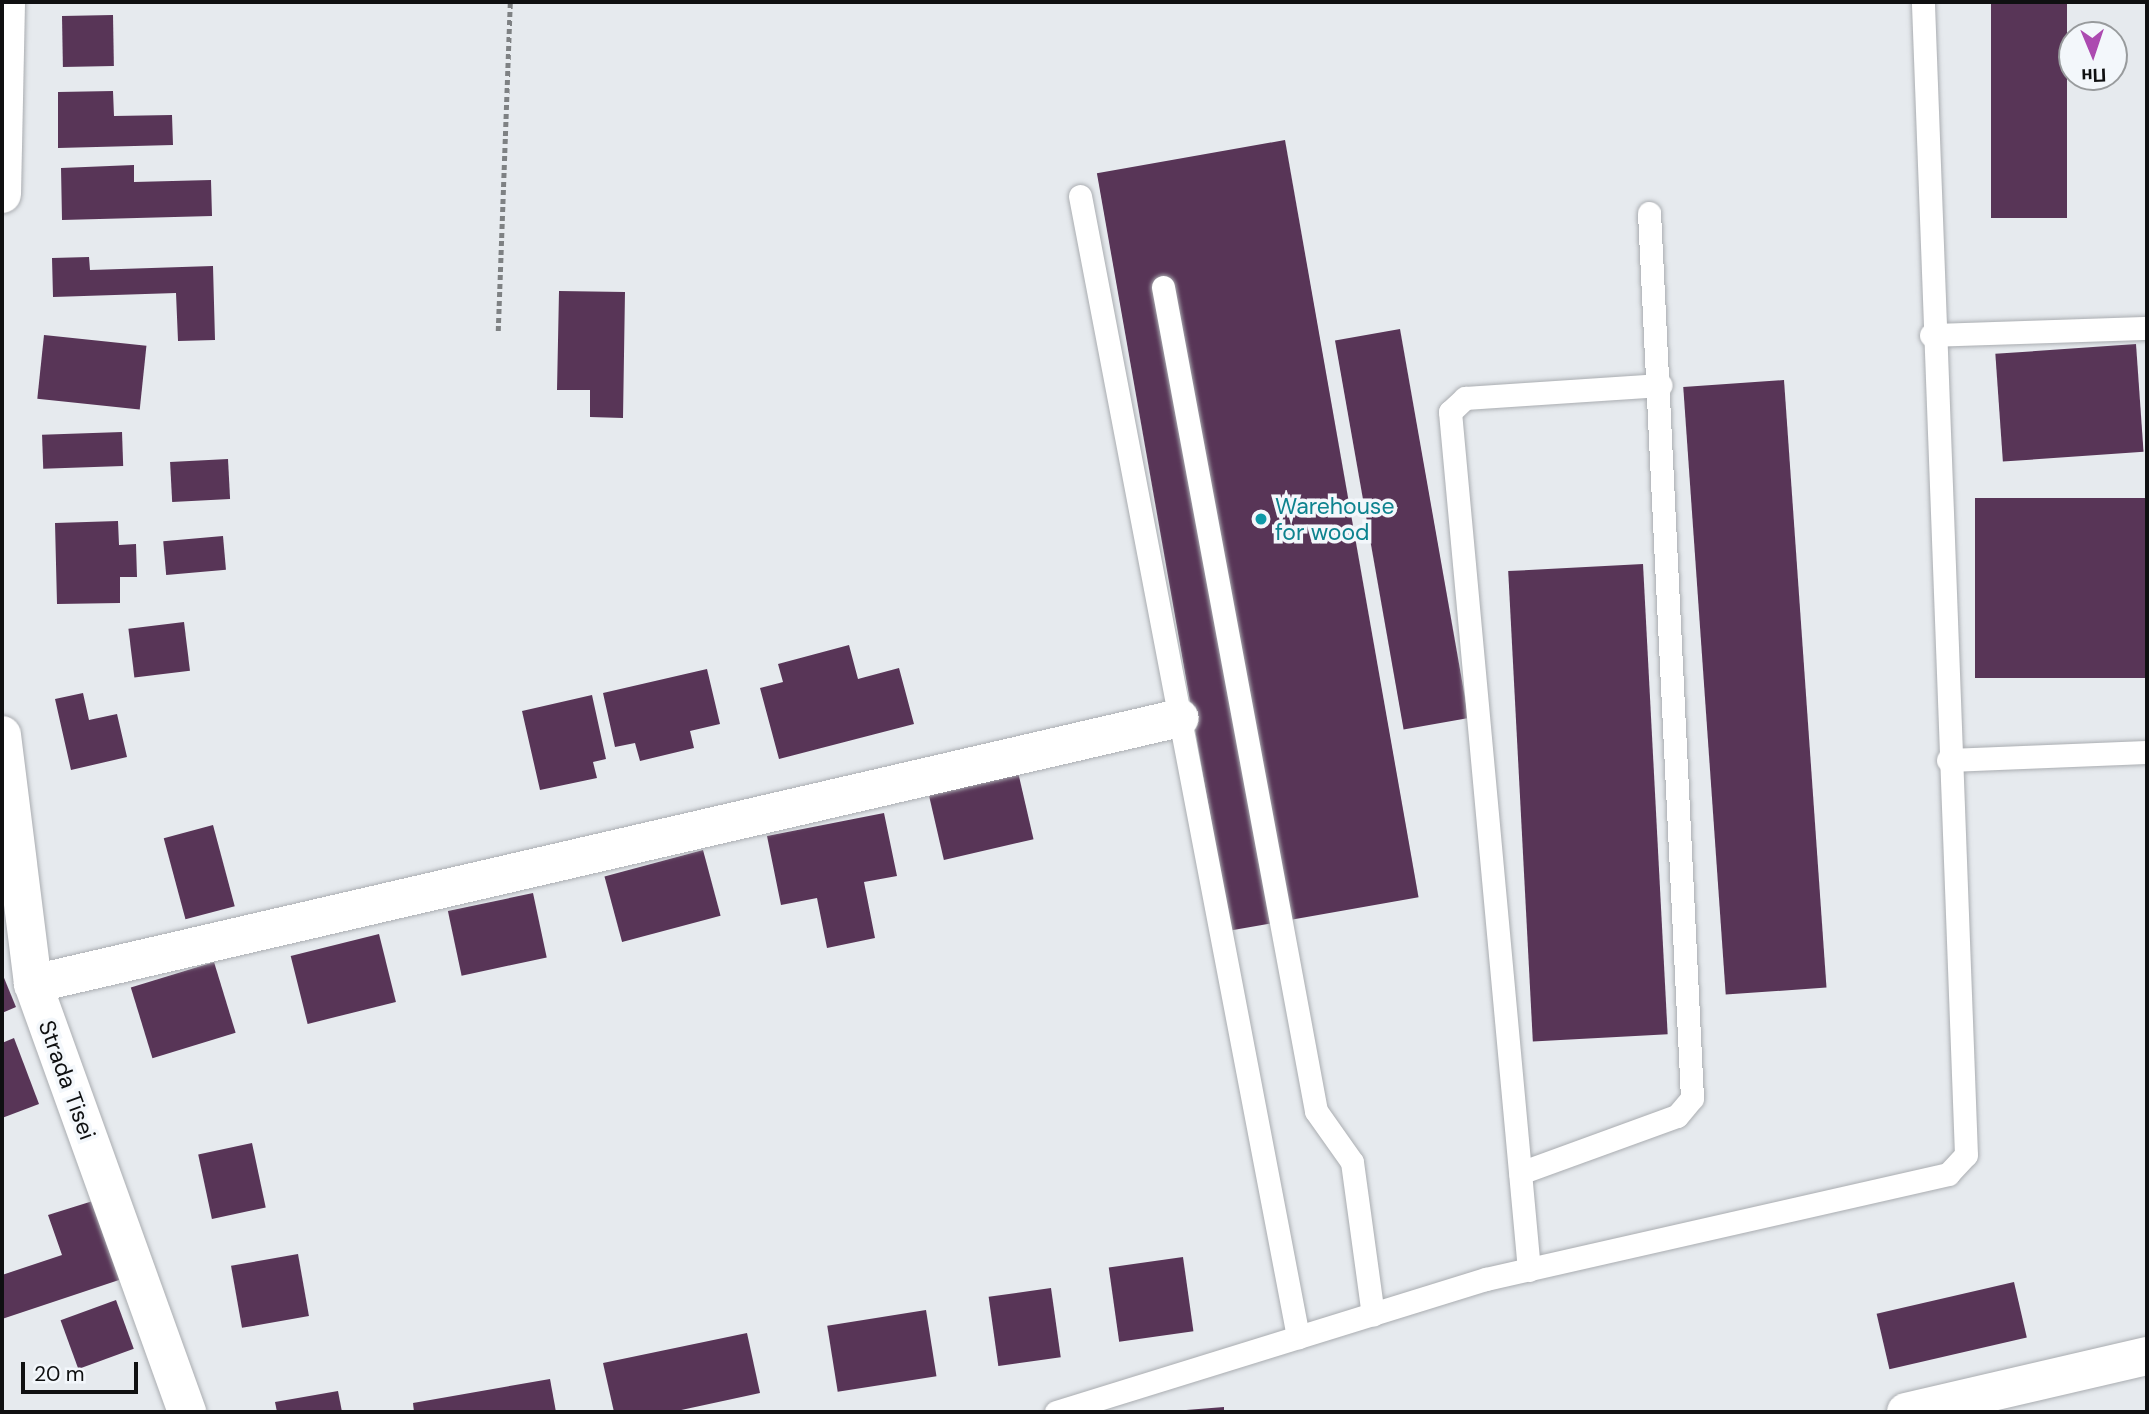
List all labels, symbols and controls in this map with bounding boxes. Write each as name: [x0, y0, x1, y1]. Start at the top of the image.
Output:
north arrow: [2058, 21, 2128, 91]
text: Пн: [2081, 63, 2107, 88]
place label: Warehouse for wood: [1275, 492, 1394, 546]
marker: Warehouse for wood: [1253, 511, 1269, 527]
street label: Strada Tisei: [33, 1017, 101, 1143]
scale bar: [24, 1348, 142, 1392]
text: 20 m: [34, 1360, 85, 1388]

